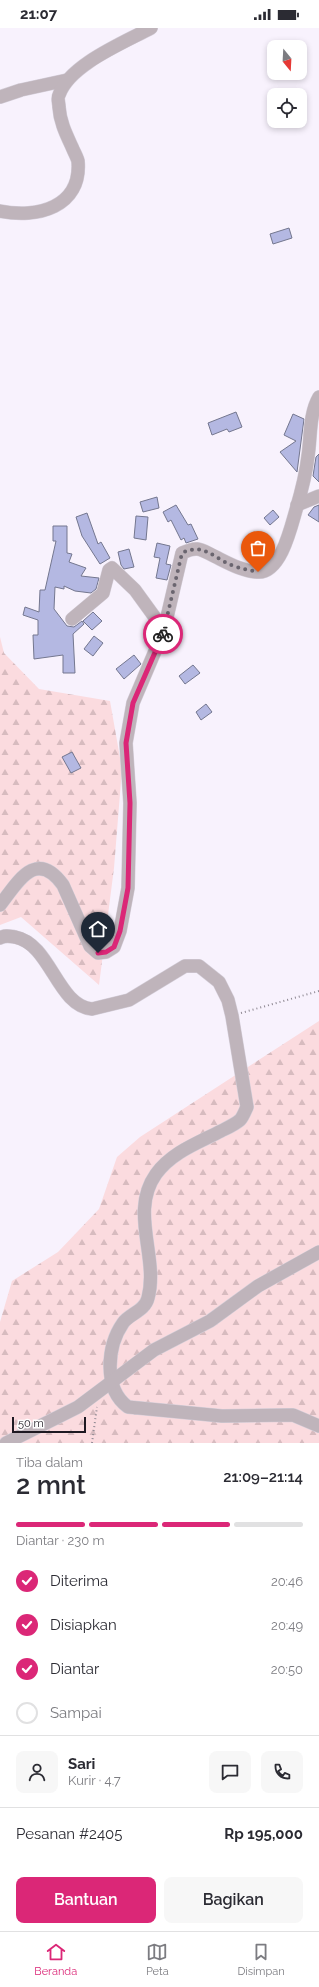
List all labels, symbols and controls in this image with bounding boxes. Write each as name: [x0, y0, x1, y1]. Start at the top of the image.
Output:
text: 21:07: [20, 5, 57, 23]
north arrow: [267, 40, 307, 80]
map controls: [267, 40, 307, 128]
button: locate: [267, 88, 307, 128]
pin: [241, 531, 275, 572]
icon: bag: [247, 537, 269, 559]
courier: [143, 614, 183, 654]
icon: bike: [152, 623, 174, 645]
pin: [81, 912, 115, 953]
icon: home: [87, 918, 109, 940]
scale bar: [12, 1415, 86, 1434]
text: 50 m: [18, 1417, 44, 1430]
text: Tiba dalam: [16, 1455, 83, 1470]
text: 21:09–21:14: [223, 1468, 303, 1486]
text: 2 mnt: [16, 1470, 86, 1500]
text: Diantar · 230 m: [16, 1533, 104, 1548]
icon: check: [16, 1570, 38, 1592]
text: Diterima: [50, 1572, 108, 1590]
text: 20:46: [271, 1574, 303, 1589]
icon: check: [16, 1614, 38, 1636]
text: Disiapkan: [50, 1616, 117, 1634]
text: 20:49: [271, 1618, 303, 1633]
icon: check: [16, 1658, 38, 1680]
text: Diantar: [50, 1660, 99, 1678]
text: 20:50: [271, 1662, 303, 1677]
text: Sampai: [50, 1704, 102, 1722]
button: person: [16, 1751, 58, 1793]
button: chat: [209, 1751, 251, 1793]
button: phone: [261, 1751, 303, 1793]
text: Sari: [68, 1755, 95, 1773]
text: Kurir · 4.7: [68, 1773, 121, 1788]
text: Pesanan #2405: [16, 1825, 122, 1843]
text: Rp 195,000: [224, 1825, 303, 1843]
button: Bantuan: [16, 1877, 156, 1923]
button: Bagikan: [164, 1877, 303, 1923]
tab: Beranda: [34, 1941, 77, 1978]
tab: Peta: [146, 1941, 169, 1978]
tab: Disimpan: [237, 1941, 285, 1978]

